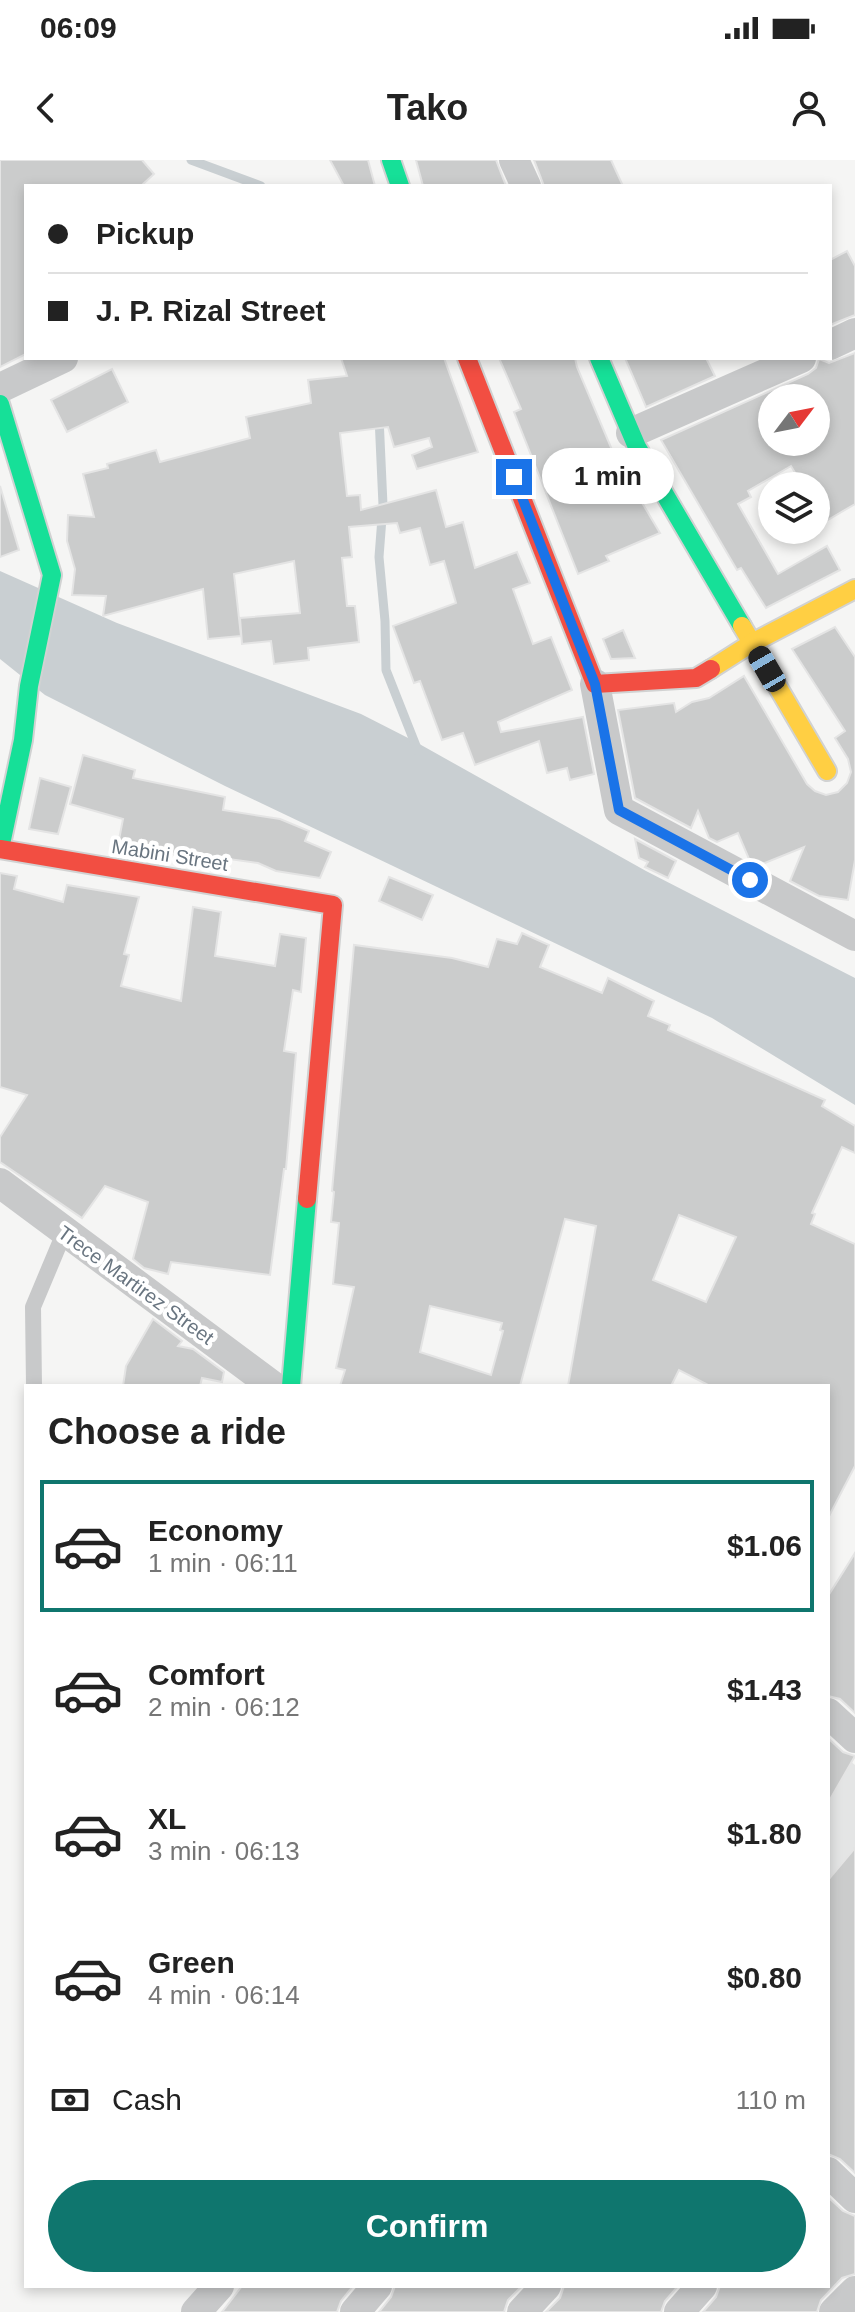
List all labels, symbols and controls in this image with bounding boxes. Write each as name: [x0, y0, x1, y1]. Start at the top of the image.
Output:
text: 06:09: [40, 11, 117, 44]
icon: back: [24, 86, 68, 130]
icon: person: [787, 86, 831, 130]
text: Tako: [387, 87, 468, 128]
text: Pickup: [96, 217, 194, 250]
text: J. P. Rizal Street: [96, 294, 326, 327]
north arrow: [758, 384, 830, 456]
map controls: [758, 384, 830, 544]
callout: 1 min: [542, 449, 674, 505]
route end: [496, 459, 532, 495]
text: 1 min: [574, 461, 642, 491]
button: layers: [758, 472, 830, 544]
car: [745, 642, 789, 696]
street label: Mabini Street: [110, 835, 230, 875]
route start: [732, 862, 768, 898]
street label: Trece Martirez Street: [54, 1221, 218, 1349]
text: Choose a ride: [48, 1411, 286, 1452]
icon: car: [52, 1510, 124, 1582]
text: Economy: [148, 1514, 283, 1547]
text: $1.06: [727, 1529, 802, 1562]
text: 1 min · 06:11: [148, 1548, 298, 1578]
icon: car: [52, 1654, 124, 1726]
text: Comfort: [148, 1658, 265, 1691]
text: $1.43: [727, 1673, 802, 1706]
text: 2 min · 06:12: [148, 1692, 300, 1722]
icon: car: [52, 1798, 124, 1870]
text: XL: [148, 1802, 186, 1835]
text: $1.80: [727, 1817, 802, 1850]
text: 3 min · 06:13: [148, 1836, 300, 1866]
icon: car: [52, 1942, 124, 2014]
text: Green: [148, 1946, 235, 1979]
text: $0.80: [727, 1961, 802, 1994]
text: 4 min · 06:14: [148, 1980, 300, 2010]
icon: cash: [48, 2078, 92, 2122]
text: Cash: [112, 2083, 182, 2116]
text: 110 m: [736, 2085, 806, 2115]
button: Confirm: [48, 2180, 806, 2272]

